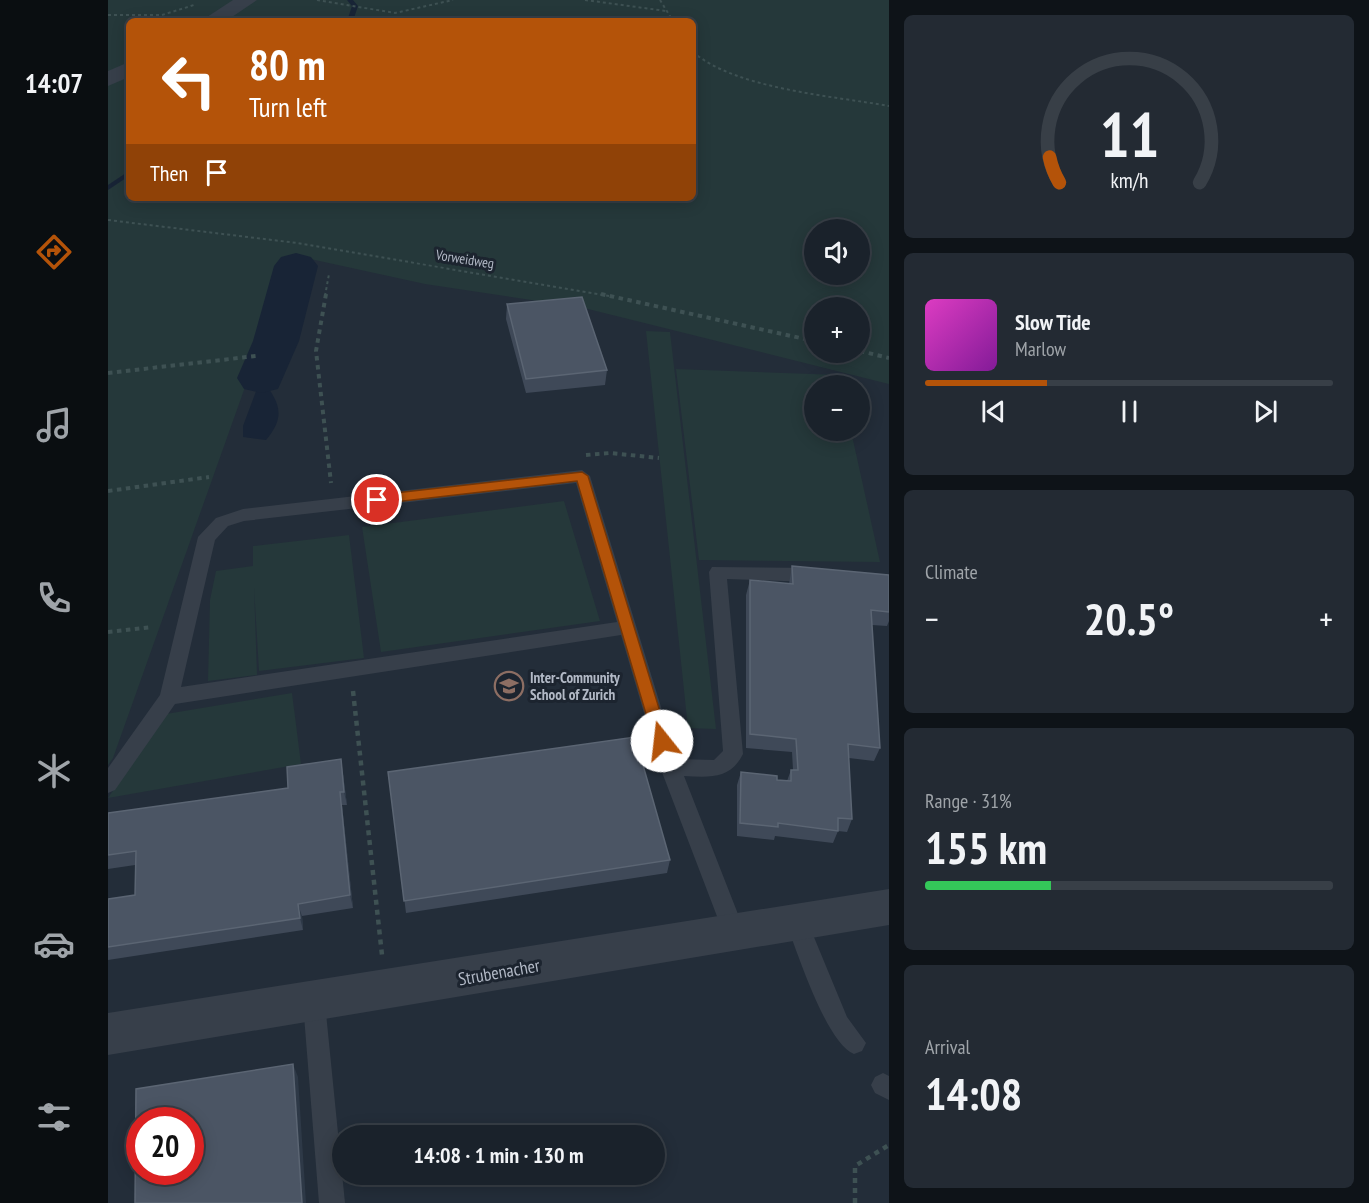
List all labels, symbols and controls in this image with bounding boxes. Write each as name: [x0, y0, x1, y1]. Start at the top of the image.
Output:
text: 80 m: [249, 37, 326, 92]
icon: left: [150, 42, 228, 120]
text: 14:07: [25, 66, 83, 100]
text: Turn left: [249, 90, 327, 124]
text: 11: [1099, 93, 1159, 174]
icon: arrive: [200, 156, 233, 189]
text: Then: [150, 159, 188, 187]
text: km/h: [1110, 167, 1148, 195]
map controls: [804, 219, 870, 441]
button: sound: [804, 219, 870, 285]
icon: directions: [33, 231, 75, 273]
street label: Vorweidweg: [434, 245, 495, 272]
button: +: [804, 297, 870, 363]
text: Slow Tide: [1015, 308, 1091, 336]
text: Marlow: [1015, 336, 1066, 362]
button: −: [804, 375, 870, 441]
icon: previous: [977, 395, 1010, 428]
icon: pause: [1113, 395, 1146, 428]
icon: next: [1249, 395, 1282, 428]
icon: music: [33, 404, 75, 446]
pin: [351, 474, 402, 525]
icon: arrive: [360, 483, 393, 516]
text: Climate: [925, 559, 978, 585]
icon: phone: [33, 577, 75, 619]
text: 20.5°: [1084, 589, 1174, 647]
text: −: [925, 597, 939, 640]
text: +: [1319, 597, 1333, 640]
place label: Inter-Community School of Zurich: [530, 668, 621, 704]
school or university icon: Inter-Community School of Zurich: [493, 670, 525, 702]
position arrow: [630, 709, 694, 773]
icon: climate: [33, 750, 75, 792]
text: Range · 31%: [925, 788, 1012, 814]
text: 155 km: [925, 818, 1047, 876]
icon: car: [33, 923, 75, 965]
street label: Strubenacher: [456, 954, 542, 990]
text: Arrival: [925, 1034, 970, 1060]
text: 14:08: [925, 1064, 1022, 1122]
icon: filters: [33, 1096, 75, 1138]
speed limit sign: 20: [126, 1107, 204, 1185]
text: 14:08 · 1 min · 130 m: [413, 1141, 584, 1169]

